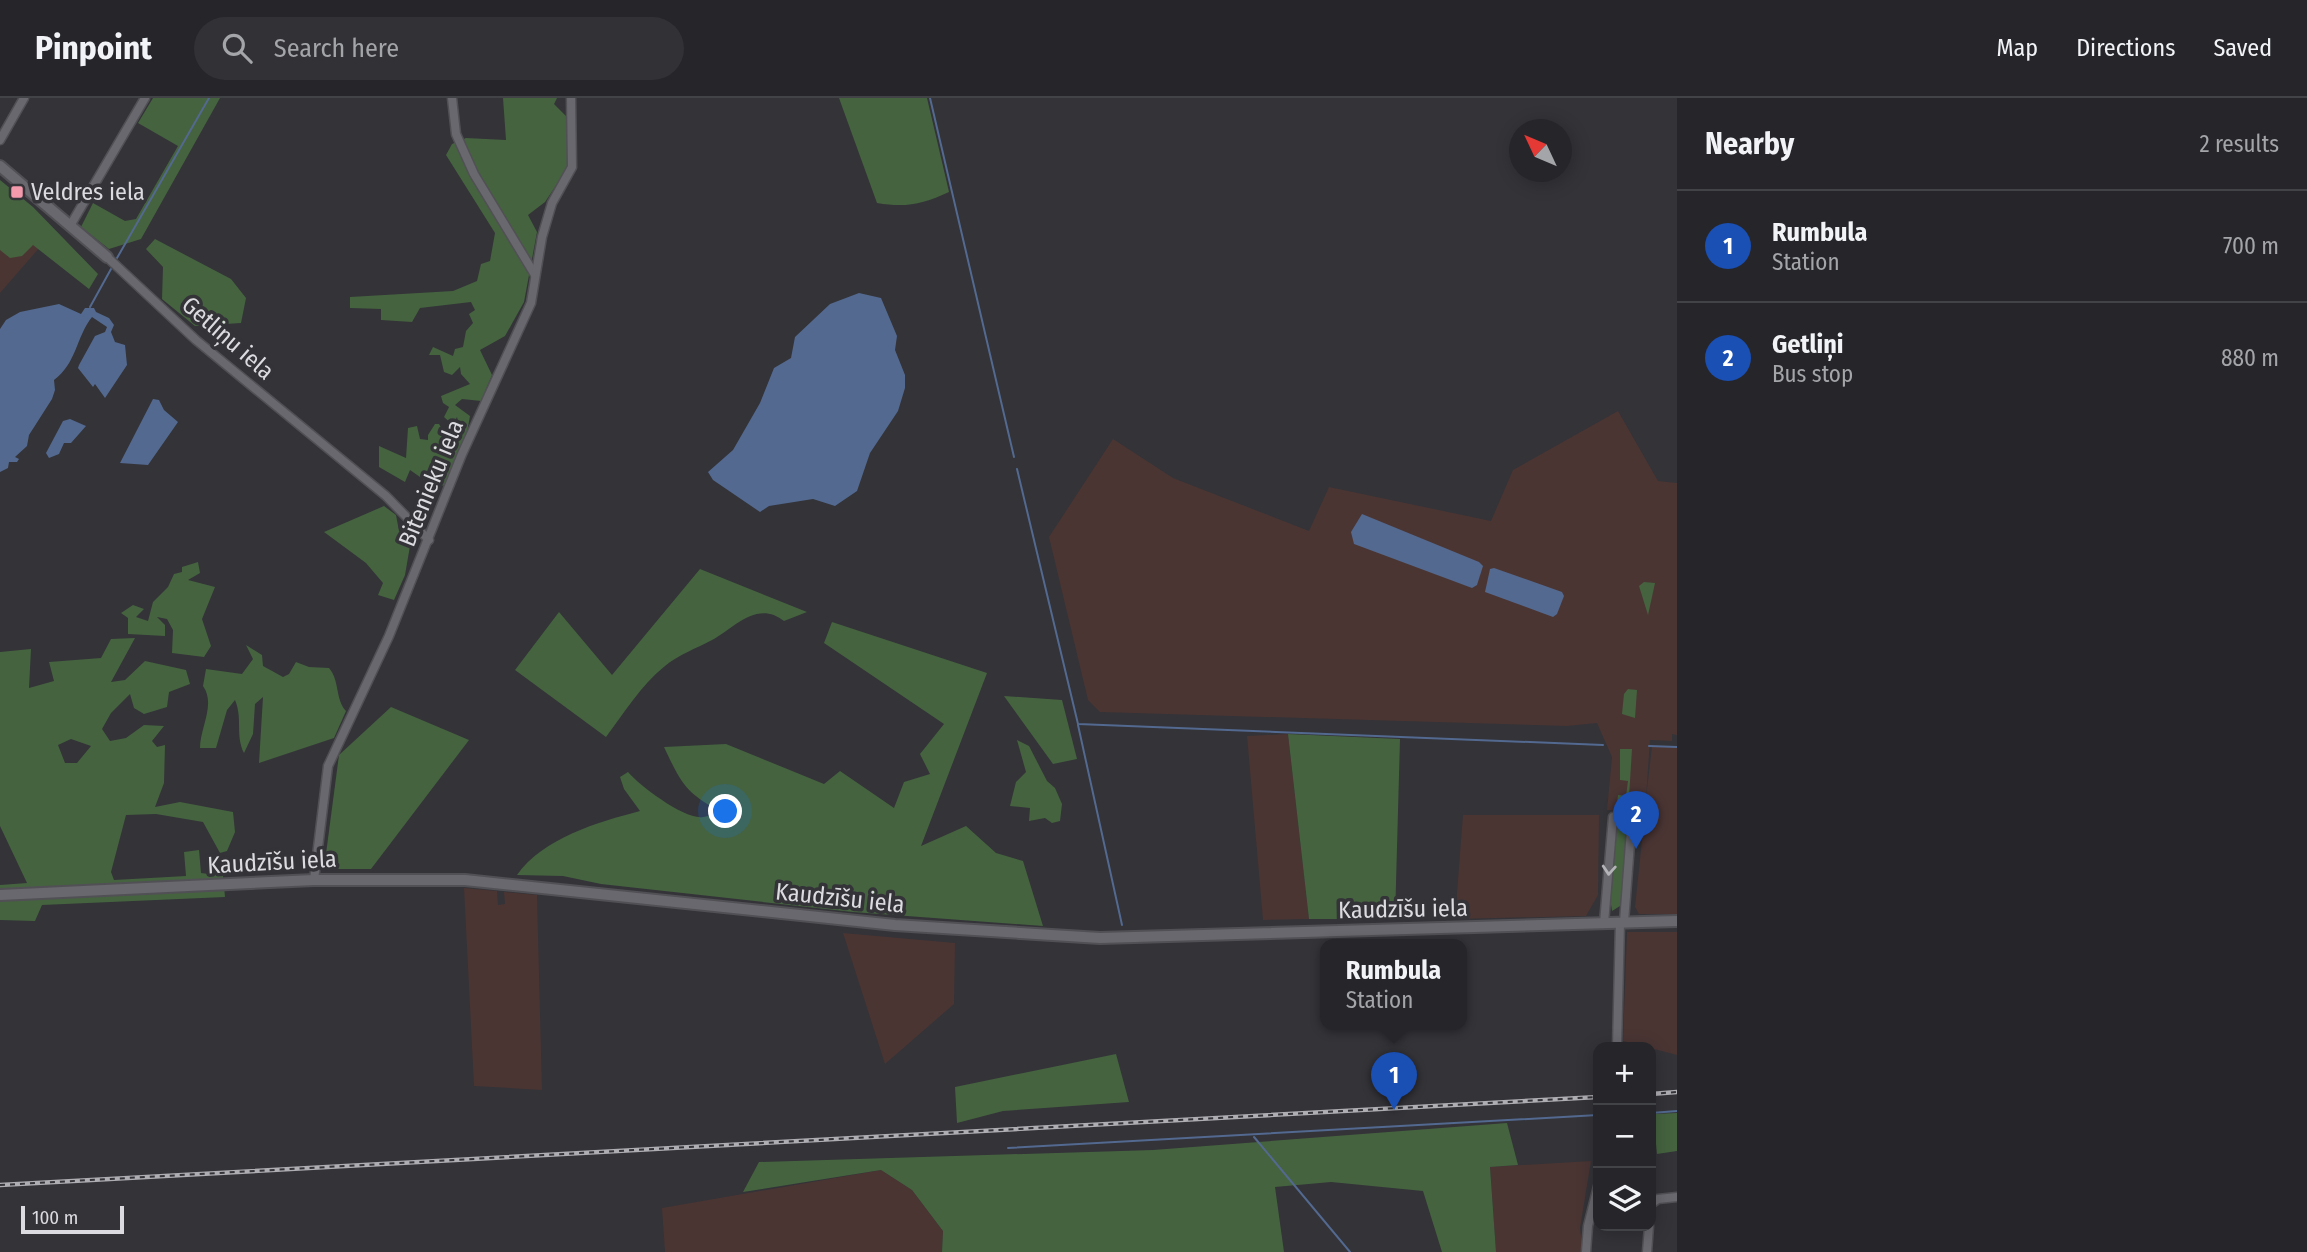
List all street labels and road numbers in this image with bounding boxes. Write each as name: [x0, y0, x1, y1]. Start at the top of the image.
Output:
street label: Getliņu iela: [175, 291, 280, 387]
street label: Bitenieku iela: [393, 416, 469, 550]
street label: Kaudzīšu iela: [207, 845, 337, 879]
street label: Kaudzīšu iela: [774, 877, 906, 919]
street label: Kaudzīšu iela: [1338, 894, 1468, 924]

